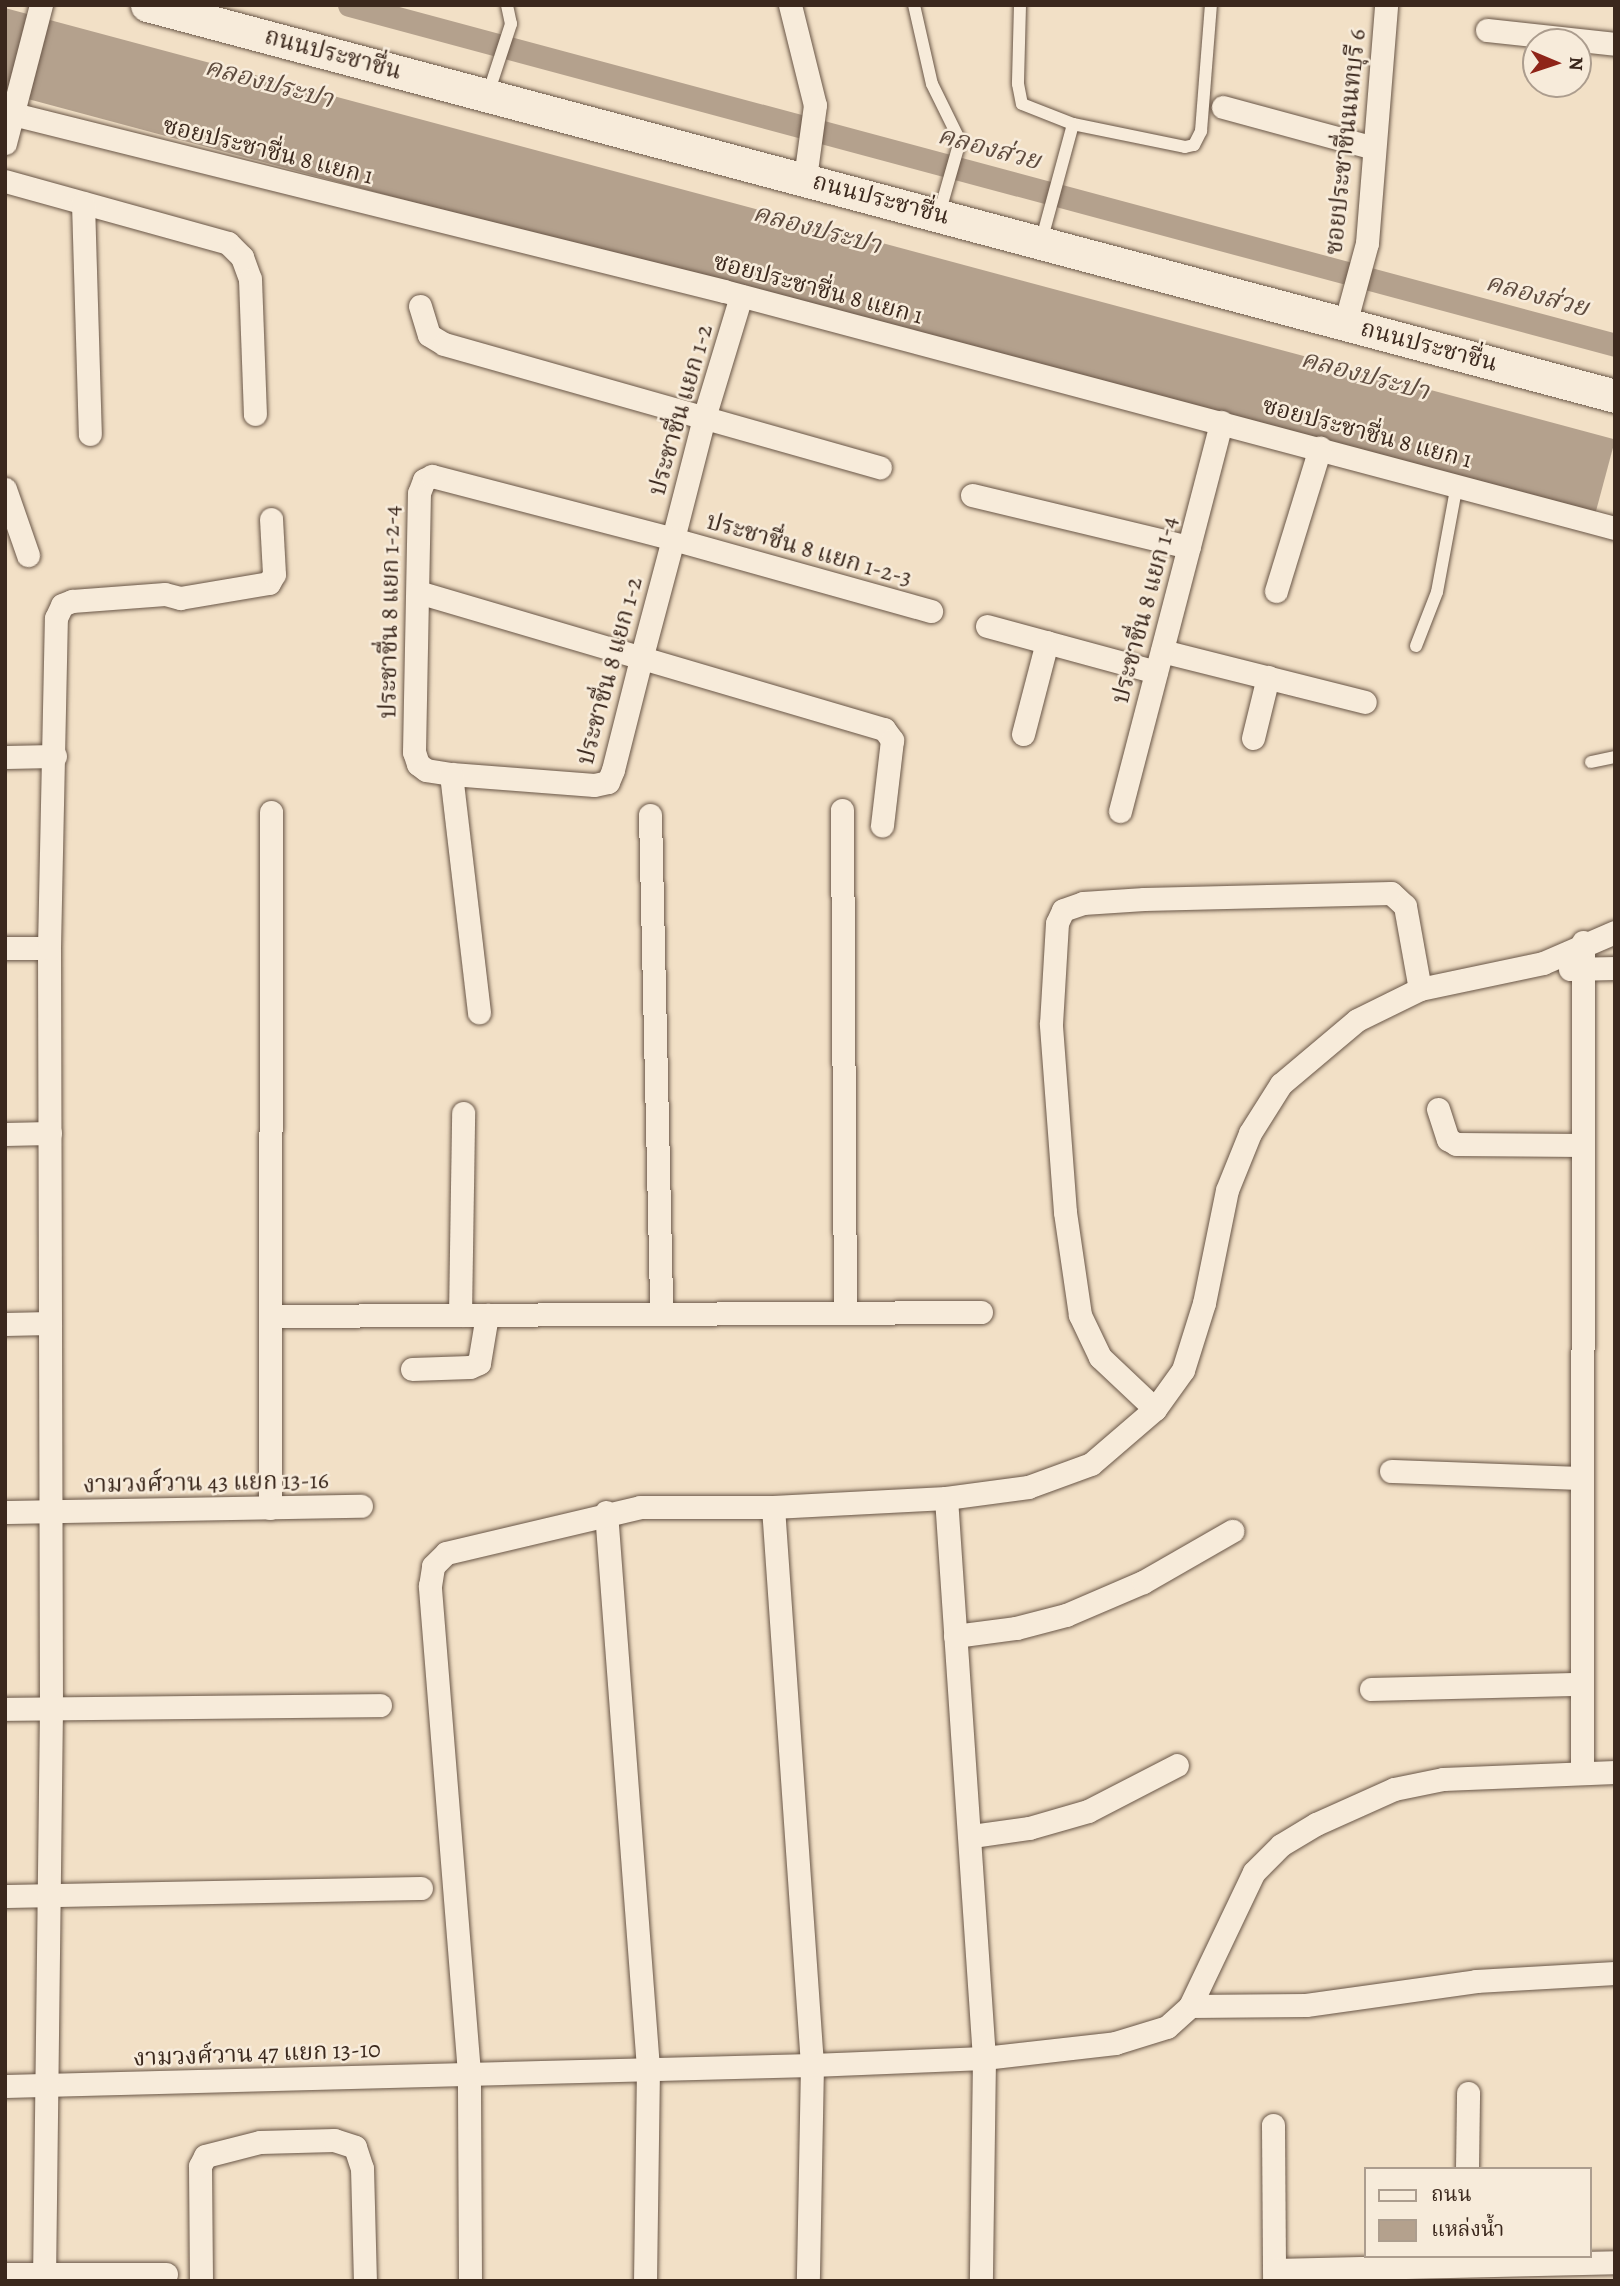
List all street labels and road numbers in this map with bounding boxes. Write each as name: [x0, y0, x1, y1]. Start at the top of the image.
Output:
street label: ถนนประชาชื่น: [261, 22, 405, 86]
street label: ซอยประชาชื่นนนทบุรี 6: [1320, 28, 1372, 256]
street label: ซอยประชาชื่น 8 แยก 1: [160, 111, 376, 191]
street label: ถนนประชาชื่น: [809, 167, 953, 231]
street label: ซอยประชาชื่น 8 แยก 1: [710, 247, 926, 331]
street label: ถนนประชาชื่น: [1357, 314, 1501, 378]
street label: ประชาชื่น แยก 1-2: [643, 321, 719, 499]
street label: ซอยประชาชื่น 8 แยก 1: [1259, 391, 1475, 475]
street label: ประชาชื่น 8 แยก 1-2-4: [374, 505, 406, 719]
street label: ประชาชื่น 8 แยก 1-2-3: [703, 507, 915, 593]
street label: ประชาชื่น 8 แยก 1-4: [1106, 513, 1184, 707]
street label: ประชาชื่น 8 แยก 1-2: [571, 574, 649, 768]
street label: งามวงศ์วาน 43 แยก 13-16: [83, 1466, 329, 1500]
street label: งามวงศ์วาน 47 แยก 13-10: [133, 2035, 381, 2073]

